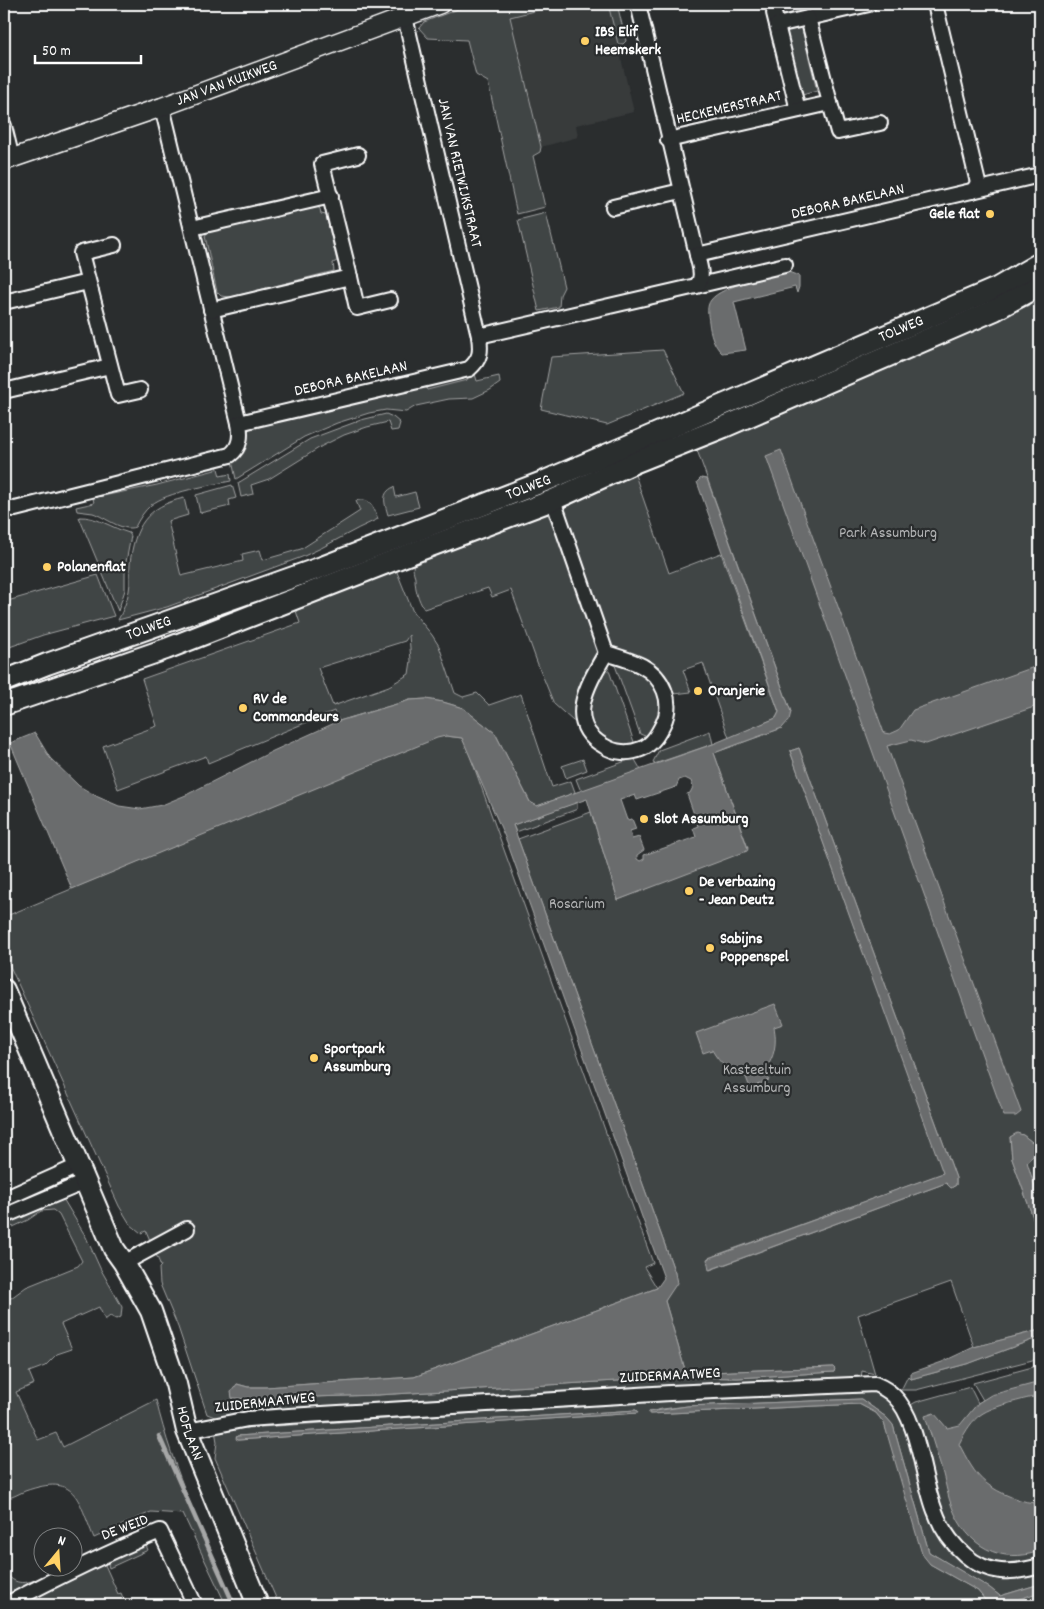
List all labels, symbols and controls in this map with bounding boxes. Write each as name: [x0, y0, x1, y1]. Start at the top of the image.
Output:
place label: IBS Elif Heemskerk: [595, 21, 662, 62]
scale bar: [35, 32, 141, 64]
marker: IBS Elif Heemskerk: [579, 35, 591, 47]
text: 50 m: [42, 41, 71, 63]
street label: JAN VAN KUIKWEG: [173, 54, 281, 112]
street label: HECKEMERSTRAAT: [674, 85, 785, 131]
street label: JAN VAN RIETWIJKSTRAAT: [431, 96, 488, 251]
street label: DEBORA BAKELAAN: [789, 178, 907, 226]
place label: Gele flat: [929, 203, 980, 226]
marker: Gele flat: [984, 208, 996, 220]
street label: TOLWEG: [875, 309, 927, 349]
street label: DEBORA BAKELAAN: [292, 355, 410, 403]
street label: TOLWEG: [502, 468, 555, 507]
park label: Park Assumburg: [839, 522, 937, 545]
place label: Polanenflat: [57, 556, 126, 579]
marker: Polanenflat: [41, 561, 53, 573]
street label: TOLWEG: [123, 610, 174, 647]
place label: Oranjerie: [708, 680, 765, 703]
marker: Oranjerie: [692, 685, 704, 697]
place label: RV de Commandeurs: [253, 688, 339, 729]
marker: RV de Commandeurs: [237, 702, 249, 714]
place label: Slot Assumburg: [654, 808, 748, 831]
marker: Slot Assumburg: [638, 813, 650, 825]
place label: De verbazing - Jean Deutz: [699, 871, 775, 912]
marker: De verbazing - Jean Deutz: [683, 885, 695, 897]
park label: Rosarium: [549, 893, 605, 916]
place label: Sabijns Poppenspel: [720, 928, 789, 969]
marker: Sabijns Poppenspel: [704, 942, 716, 954]
place label: Sportpark Assumburg: [324, 1038, 391, 1079]
marker: Sportpark Assumburg: [308, 1052, 320, 1064]
park label: Kasteeltuin Assumburg: [723, 1059, 791, 1100]
street label: ZUIDERMAATWEG: [619, 1362, 721, 1390]
street label: ZUIDERMAATWEG: [214, 1386, 316, 1420]
street label: HOFLAAN: [170, 1404, 209, 1464]
street label: DE WEID: [98, 1509, 152, 1547]
north arrow: [32, 1526, 82, 1576]
text: N: [55, 1531, 68, 1552]

